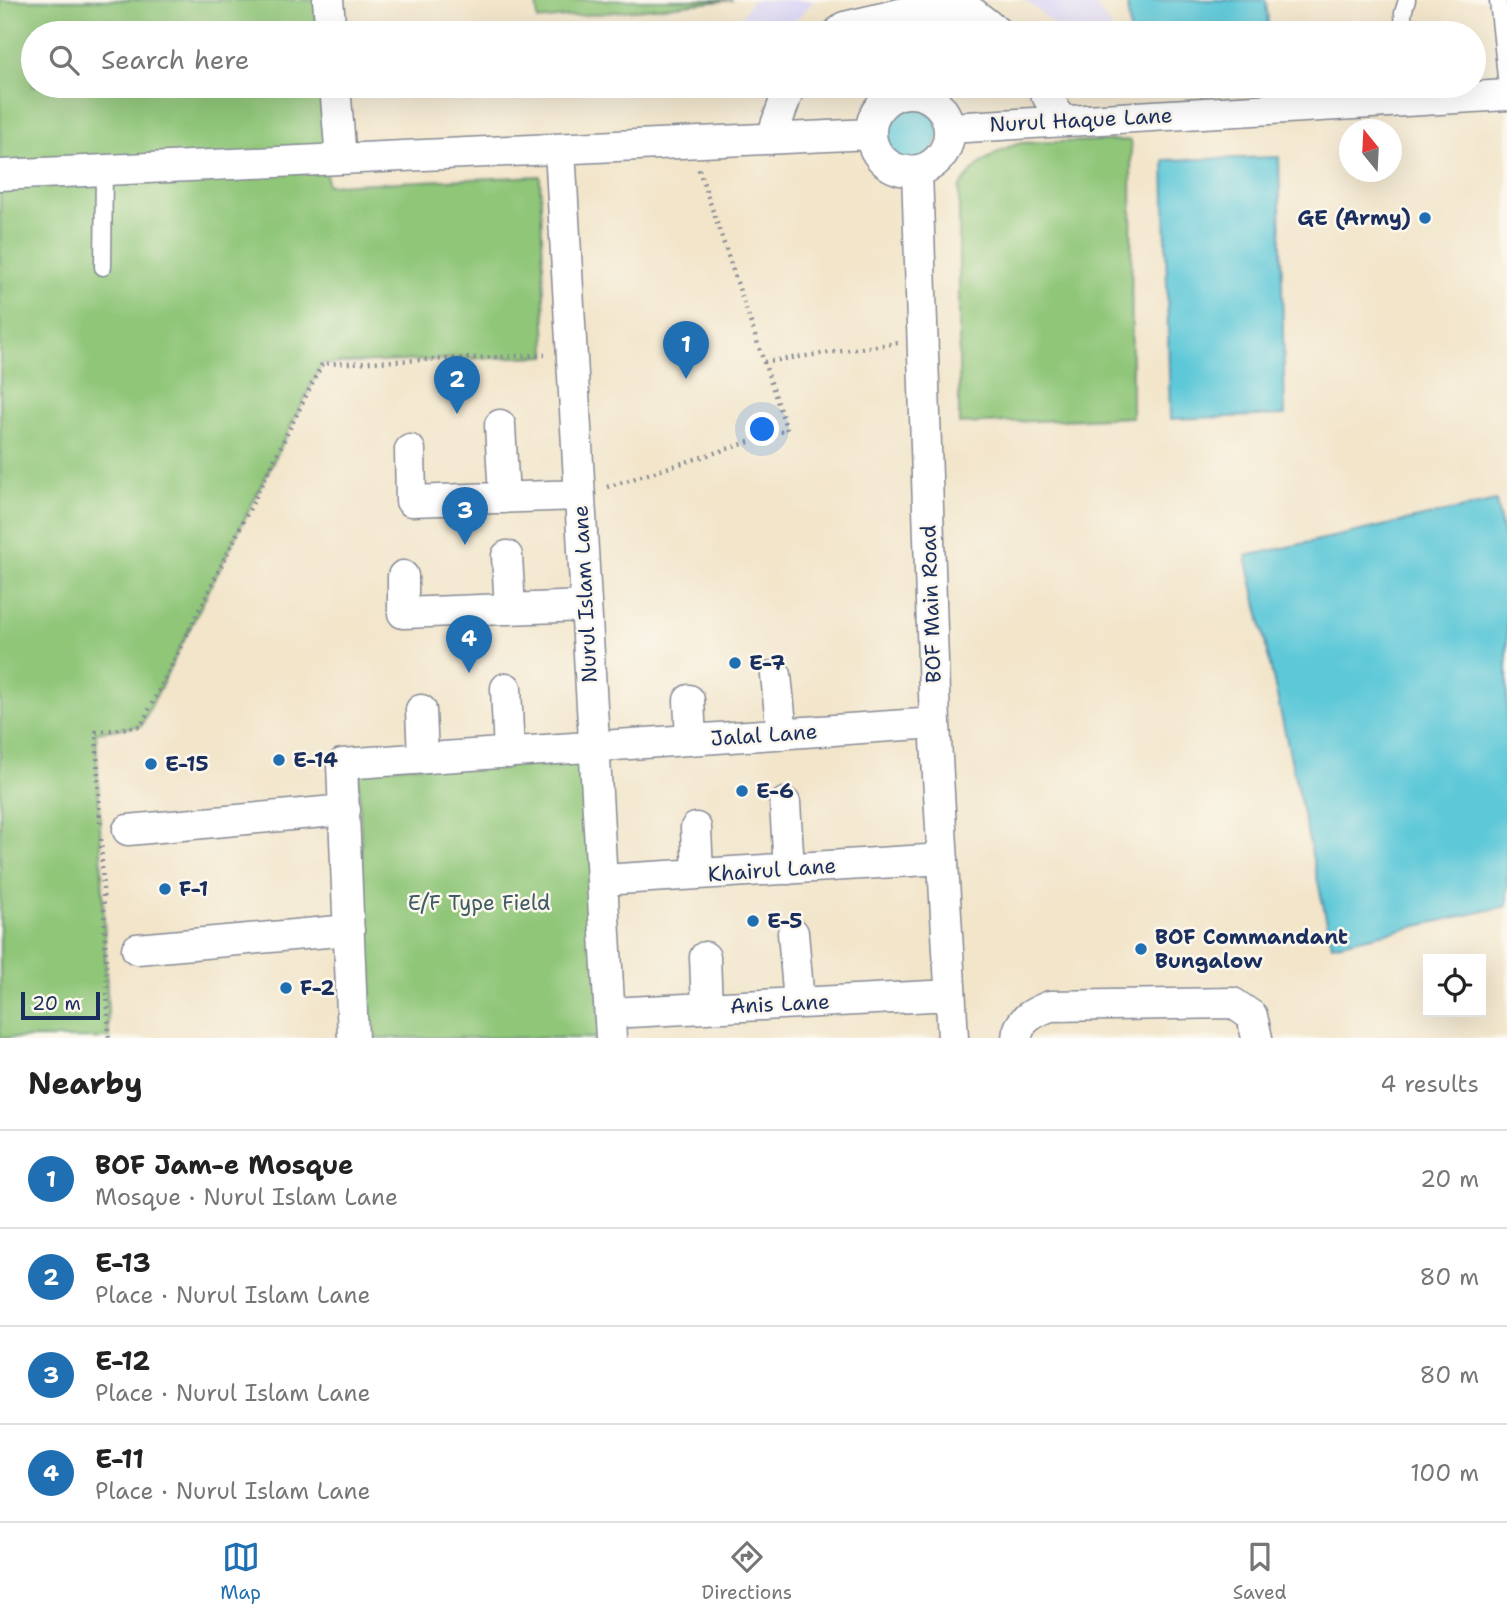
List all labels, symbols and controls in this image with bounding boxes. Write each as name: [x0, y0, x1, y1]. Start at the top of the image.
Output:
search box: [21, 21, 1486, 98]
icon: search: [45, 41, 83, 79]
text: Search here: [101, 42, 250, 77]
street label: Nurul Haque Lane: [989, 101, 1173, 139]
north arrow: [1339, 119, 1402, 182]
place label: GE (Army): [1297, 204, 1411, 232]
marker: GE (Army): [1417, 210, 1433, 226]
pin: 1: [663, 321, 709, 379]
pin: 2: [434, 356, 480, 414]
your location: [745, 412, 779, 446]
pin: 3: [442, 487, 488, 545]
street label: Nurul Islam Lane: [566, 504, 604, 684]
street label: BOF Main Road: [914, 525, 948, 683]
pin: 4: [446, 615, 492, 673]
place label: E-7: [749, 649, 786, 677]
marker: E-7: [727, 655, 743, 671]
street label: Jalal Lane: [710, 717, 818, 753]
place label: E-14: [293, 746, 338, 774]
place label: E-15: [165, 750, 209, 778]
marker: E-14: [271, 752, 287, 768]
marker: E-15: [143, 756, 159, 772]
place label: E-6: [756, 777, 794, 805]
marker: E-6: [734, 783, 750, 799]
street label: Khairul Lane: [707, 852, 837, 888]
place label: F-1: [179, 875, 208, 903]
marker: F-1: [157, 881, 173, 897]
park label: E/F Type Field: [408, 889, 550, 917]
place label: E-5: [767, 907, 802, 935]
marker: E-5: [745, 913, 761, 929]
place label: BOF Commandant Bungalow: [1155, 923, 1348, 975]
marker: BOF Commandant Bungalow: [1133, 941, 1149, 957]
map controls: [1423, 954, 1486, 1017]
button: locate: [1423, 954, 1486, 1017]
place label: F-2: [300, 974, 335, 1002]
marker: F-2: [278, 980, 294, 996]
street label: Anis Lane: [729, 987, 831, 1021]
scale bar: [21, 989, 100, 1021]
text: 20 m: [32, 991, 81, 1016]
text: Nearby: [28, 1063, 143, 1104]
text: 4 results: [1380, 1069, 1479, 1099]
text: BOF Jam-e Mosque: [95, 1147, 354, 1182]
text: 1: [46, 1164, 56, 1194]
text: 20 m: [1420, 1164, 1479, 1194]
text: Mosque · Nurul Islam Lane: [95, 1182, 398, 1212]
text: E-13: [95, 1245, 151, 1280]
text: 2: [43, 1262, 59, 1292]
text: 80 m: [1420, 1262, 1479, 1292]
text: Place · Nurul Islam Lane: [95, 1280, 370, 1310]
text: E-12: [95, 1343, 150, 1378]
text: 3: [43, 1360, 59, 1390]
text: 80 m: [1420, 1360, 1479, 1390]
text: Place · Nurul Islam Lane: [95, 1378, 370, 1408]
text: E-11: [95, 1441, 144, 1476]
text: 4: [43, 1458, 59, 1488]
text: 100 m: [1410, 1458, 1479, 1488]
text: Place · Nurul Islam Lane: [95, 1476, 370, 1506]
tab: Map: [220, 1538, 261, 1605]
tab: Directions: [702, 1538, 792, 1605]
tab: Saved: [1233, 1538, 1287, 1605]

